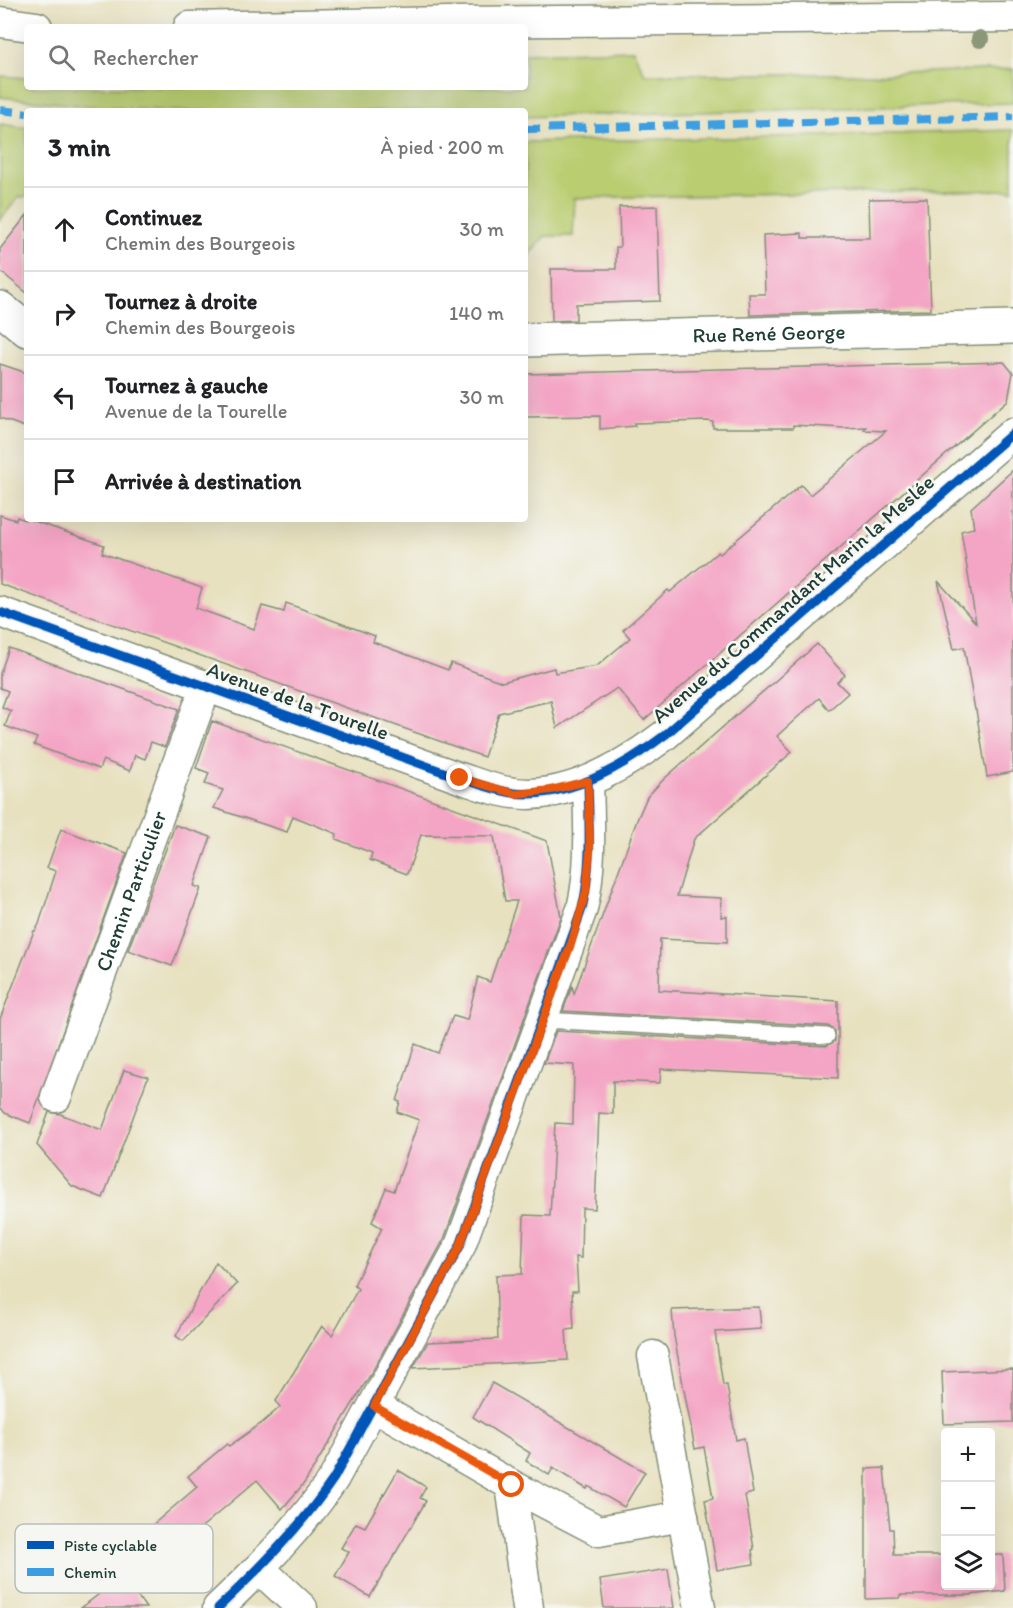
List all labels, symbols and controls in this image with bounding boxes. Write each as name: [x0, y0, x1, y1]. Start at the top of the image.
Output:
search box: [24, 24, 528, 90]
icon: search: [45, 41, 78, 74]
text: Rechercher: [93, 44, 198, 71]
text: 3 min: [48, 131, 110, 163]
text: À pied · 200 m: [381, 135, 504, 159]
text: Continuez: [105, 204, 202, 231]
icon: ahead: [48, 213, 81, 246]
text: 30 m: [459, 217, 504, 241]
text: Chemin des Bourgeois: [105, 231, 295, 255]
text: Tournez à droite: [105, 288, 257, 315]
icon: right: [48, 297, 81, 330]
text: 140 m: [449, 301, 504, 325]
text: Chemin des Bourgeois: [105, 315, 295, 339]
street label: Rue René George: [692, 318, 846, 348]
text: Tournez à gauche: [105, 372, 268, 399]
icon: left: [48, 381, 81, 414]
text: 30 m: [459, 385, 504, 409]
text: Avenue de la Tourelle: [105, 399, 287, 423]
icon: arrive: [48, 465, 81, 498]
text: Arrivée à destination: [105, 468, 301, 495]
street label: Avenue du Commandant Marin la Meslée: [646, 469, 939, 728]
street label: Avenue de la Tourelle: [204, 656, 392, 745]
route end: [446, 764, 472, 790]
street label: Chemin Particulier: [90, 807, 171, 975]
map controls: [941, 1428, 995, 1590]
button: +: [941, 1428, 995, 1482]
route start: [498, 1471, 524, 1497]
button: −: [941, 1482, 995, 1536]
legend: [15, 1524, 213, 1593]
text: Piste cyclable: [64, 1536, 157, 1555]
button: layers: [941, 1536, 995, 1590]
text: Chemin: [64, 1563, 117, 1582]

